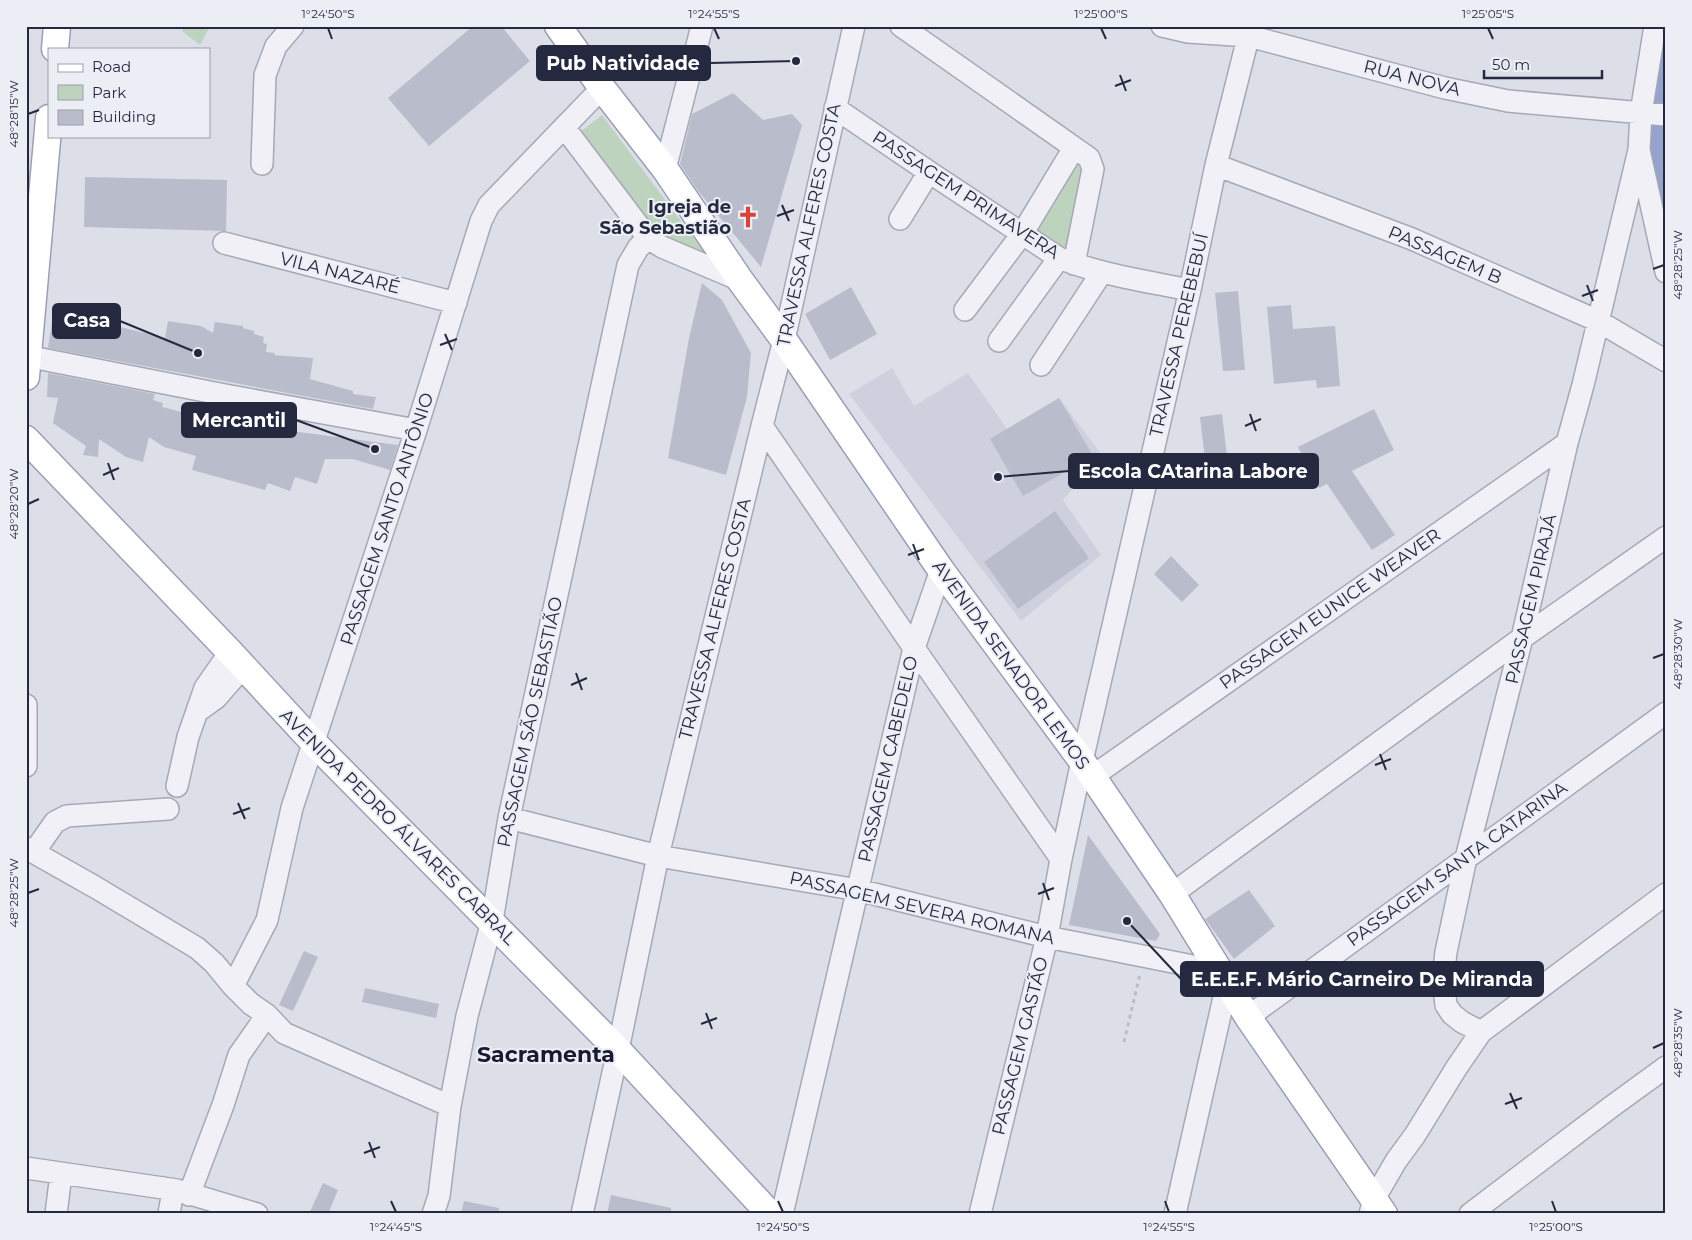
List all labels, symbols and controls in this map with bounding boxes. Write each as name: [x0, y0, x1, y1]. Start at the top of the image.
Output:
text: 1°24'50"S: [301, 6, 355, 21]
text: 1°24'55"S: [688, 6, 740, 21]
text: 1°25'00"S: [1074, 6, 1128, 21]
text: 1°25'05"S: [1462, 6, 1514, 21]
callout: Pub Natividade: [537, 46, 710, 80]
legend: [48, 48, 210, 138]
scale bar: [1484, 48, 1602, 80]
text: Pub Natividade: [546, 52, 700, 75]
street label: RUA NOVA: [1361, 55, 1463, 101]
text: 50 m: [1492, 55, 1530, 74]
text: Road: [92, 57, 131, 76]
text: 48°28'15"W: [6, 80, 21, 148]
text: Park: [92, 83, 126, 102]
street label: TRAVESSA ALFERES COSTA: [772, 101, 846, 349]
text: Building: [92, 107, 156, 126]
street label: PASSAGEM PRIMAVERA: [868, 126, 1064, 264]
place label: Igreja de São Sebastião: [599, 196, 731, 239]
church icon: Igreja de São Sebastião: [735, 204, 761, 230]
street label: PASSAGEM B: [1385, 221, 1505, 289]
street label: TRAVESSA PEREBEBUÍ: [1145, 230, 1213, 439]
text: 48°28'25"W: [1670, 230, 1685, 300]
street label: VILA NAZARÉ: [278, 247, 402, 299]
callout: Casa: [53, 304, 120, 338]
text: Casa: [63, 309, 111, 332]
street label: PASSAGEM SANTO ANTÔNIO: [336, 390, 438, 648]
callout: Mercantil: [182, 403, 296, 437]
text: Mercantil: [192, 409, 286, 432]
callout: Escola CAtarina Labore: [1069, 454, 1318, 488]
text: Escola CAtarina Labore: [1078, 460, 1308, 483]
text: 48°28'20"W: [6, 469, 21, 539]
street label: TRAVESSA ALFERES COSTA: [674, 496, 756, 742]
street label: PASSAGEM PIRAJÁ: [1501, 512, 1561, 686]
street label: PASSAGEM EUNICE WEAVER: [1215, 524, 1445, 694]
street label: AVENIDA SENADOR LEMOS: [928, 556, 1094, 774]
street label: PASSAGEM SÃO SEBASTIÃO: [493, 595, 567, 849]
text: 48°28'30"W: [1670, 619, 1685, 689]
street label: PASSAGEM CABEDELO: [854, 654, 922, 864]
street label: AVENIDA PEDRO ÁLVARES CABRAL: [275, 704, 521, 950]
street label: PASSAGEM SANTA CATARINA: [1343, 777, 1572, 951]
text: 48°28'25"W: [6, 858, 21, 928]
street label: PASSAGEM SEVERA ROMANA: [787, 867, 1057, 949]
street label: PASSAGEM GASTÃO: [987, 955, 1053, 1137]
callout: E.E.E.F. Mário Carneiro De Miranda: [1181, 962, 1543, 996]
text: E.E.E.F. Mário Carneiro De Miranda: [1191, 968, 1533, 991]
text: 48°28'35"W: [1670, 1008, 1685, 1078]
district label: Sacramenta: [477, 1041, 615, 1068]
text: 1°24'45"S: [370, 1219, 422, 1234]
text: 1°24'50"S: [756, 1219, 810, 1234]
text: 1°24'55"S: [1143, 1219, 1195, 1234]
text: 1°25'00"S: [1529, 1219, 1583, 1234]

